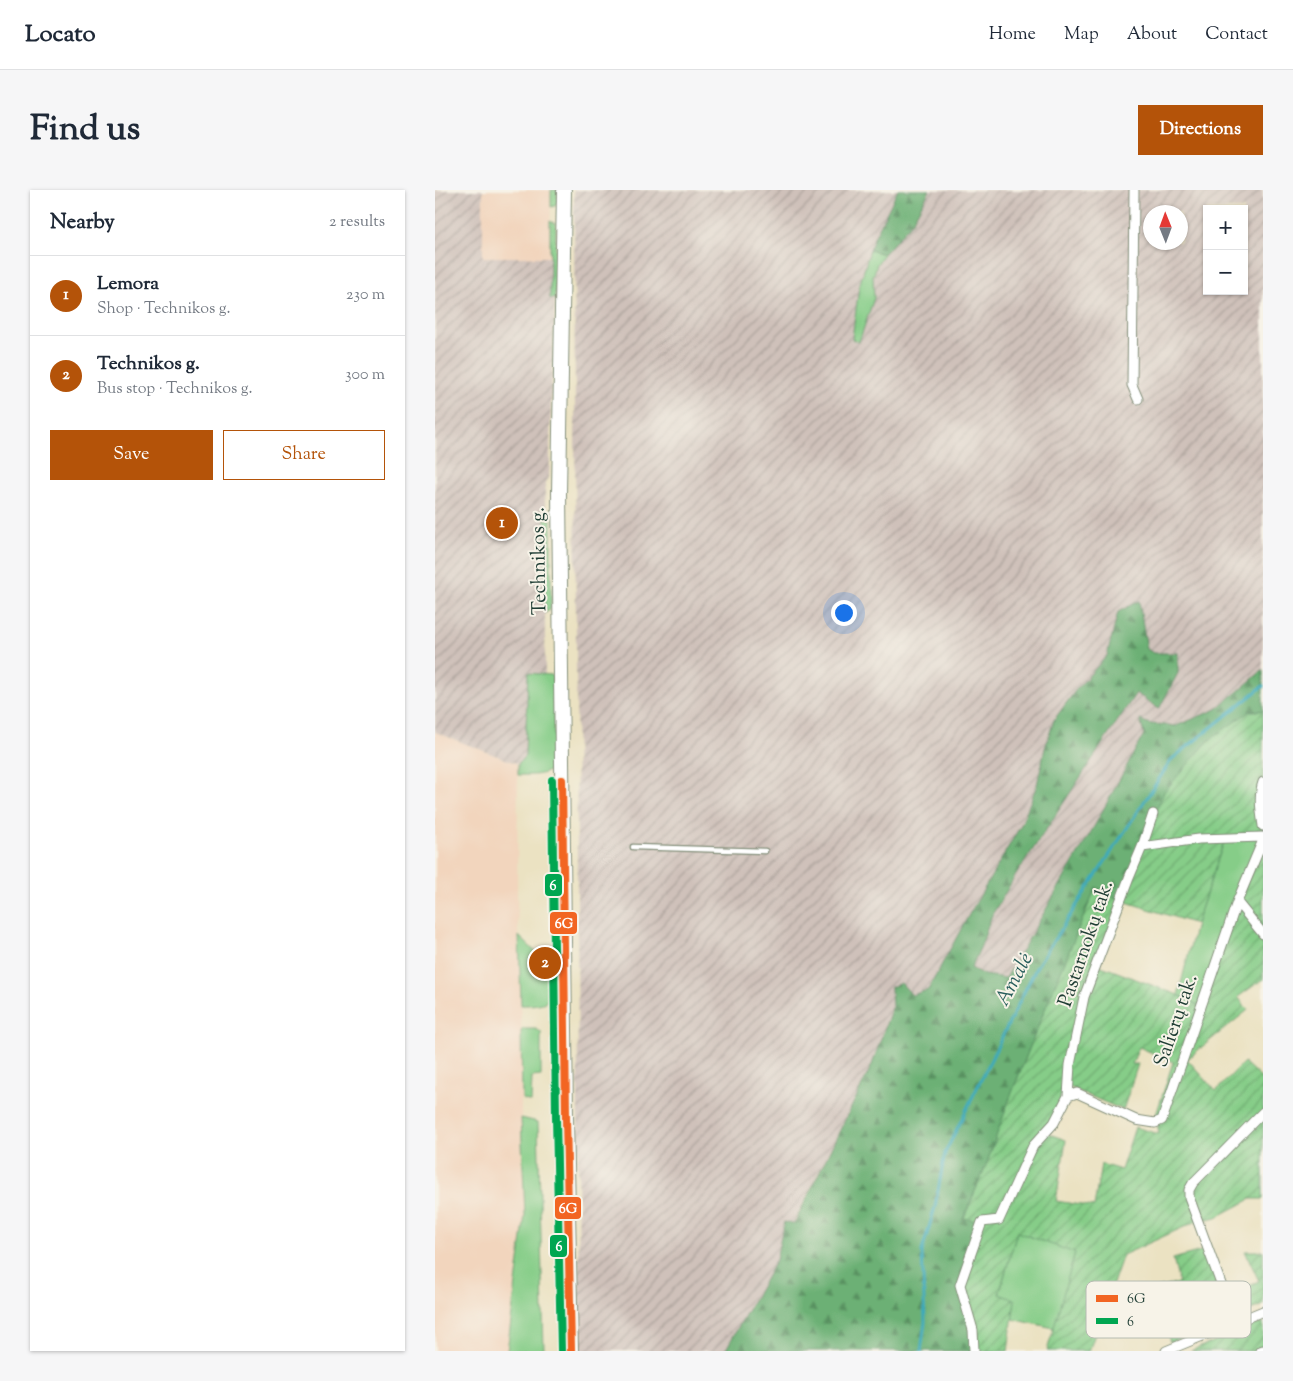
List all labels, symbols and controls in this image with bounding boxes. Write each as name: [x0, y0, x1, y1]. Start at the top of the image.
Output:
text: Locato: [25, 18, 96, 52]
text: Home: [989, 22, 1036, 48]
text: Map: [1064, 22, 1099, 48]
text: About: [1127, 22, 1177, 48]
text: Contact: [1205, 22, 1268, 48]
text: Find us: [30, 105, 140, 156]
button: Directions: [1138, 105, 1263, 155]
north arrow: [1143, 205, 1188, 250]
map controls: [1203, 205, 1248, 295]
button: +: [1203, 205, 1248, 250]
text: Nearby: [50, 208, 115, 238]
text: 2 results: [329, 211, 385, 234]
button: −: [1203, 250, 1248, 295]
text: Lemora: [97, 271, 159, 298]
text: 1: [63, 284, 69, 307]
text: 230 m: [346, 284, 385, 307]
text: Shop · Technikos g.: [97, 298, 231, 321]
text: Technikos g.: [97, 351, 200, 378]
text: 2: [62, 364, 70, 387]
text: 300 m: [345, 364, 385, 387]
text: Bus stop · Technikos g.: [97, 378, 253, 401]
button: Save: [50, 430, 213, 480]
button: Share: [223, 430, 385, 480]
pin: 1: [486, 504, 518, 542]
street label: Technikos g.: [525, 507, 555, 615]
your location: [831, 600, 857, 626]
line badge: 6: [544, 873, 563, 897]
text: 6: [550, 877, 557, 897]
street label: Pastarnokų tak.: [1052, 877, 1122, 1011]
line badge: 6G: [549, 911, 578, 935]
text: 6G: [555, 915, 574, 935]
pin: 2: [529, 944, 561, 982]
water label: Amalė: [988, 948, 1042, 1012]
street label: Salierų tak.: [1148, 970, 1206, 1072]
line badge: 6G: [554, 1196, 582, 1220]
text: 6G: [559, 1200, 578, 1220]
line badge: 6: [549, 1234, 568, 1258]
text: 6: [556, 1238, 563, 1258]
legend: [1086, 1281, 1251, 1338]
text: 6G: [1127, 1290, 1146, 1310]
text: 6: [1127, 1313, 1134, 1333]

